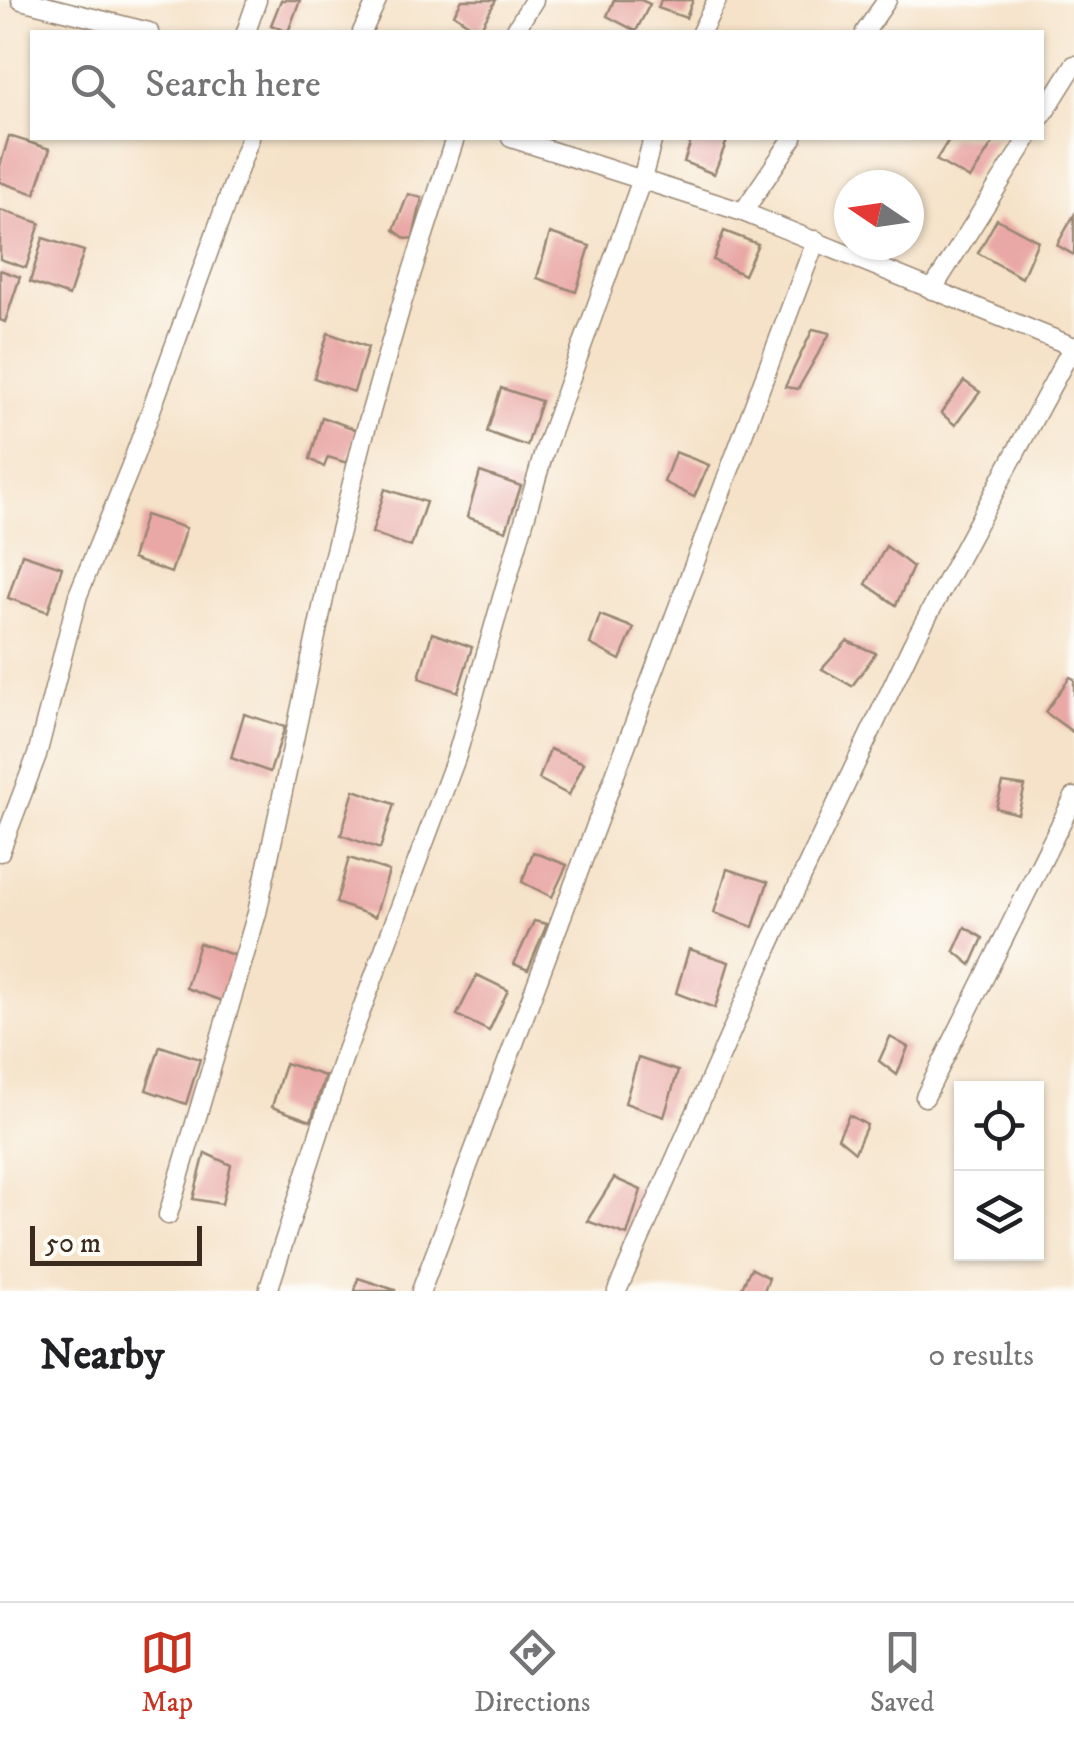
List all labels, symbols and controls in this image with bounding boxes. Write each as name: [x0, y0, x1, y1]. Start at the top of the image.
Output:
search box: [30, 30, 1044, 140]
icon: search: [65, 58, 120, 113]
text: Search here: [145, 61, 321, 109]
north arrow: [834, 170, 924, 260]
map controls: [954, 1081, 1044, 1261]
button: locate: [954, 1081, 1044, 1171]
button: layers: [954, 1171, 1044, 1261]
scale bar: [30, 1221, 202, 1266]
text: 50 m: [45, 1226, 101, 1261]
text: Nearby: [40, 1330, 164, 1382]
text: 0 results: [928, 1336, 1034, 1376]
tab: Map: [140, 1625, 195, 1720]
tab: Directions: [474, 1625, 590, 1720]
tab: Saved: [870, 1625, 934, 1720]

